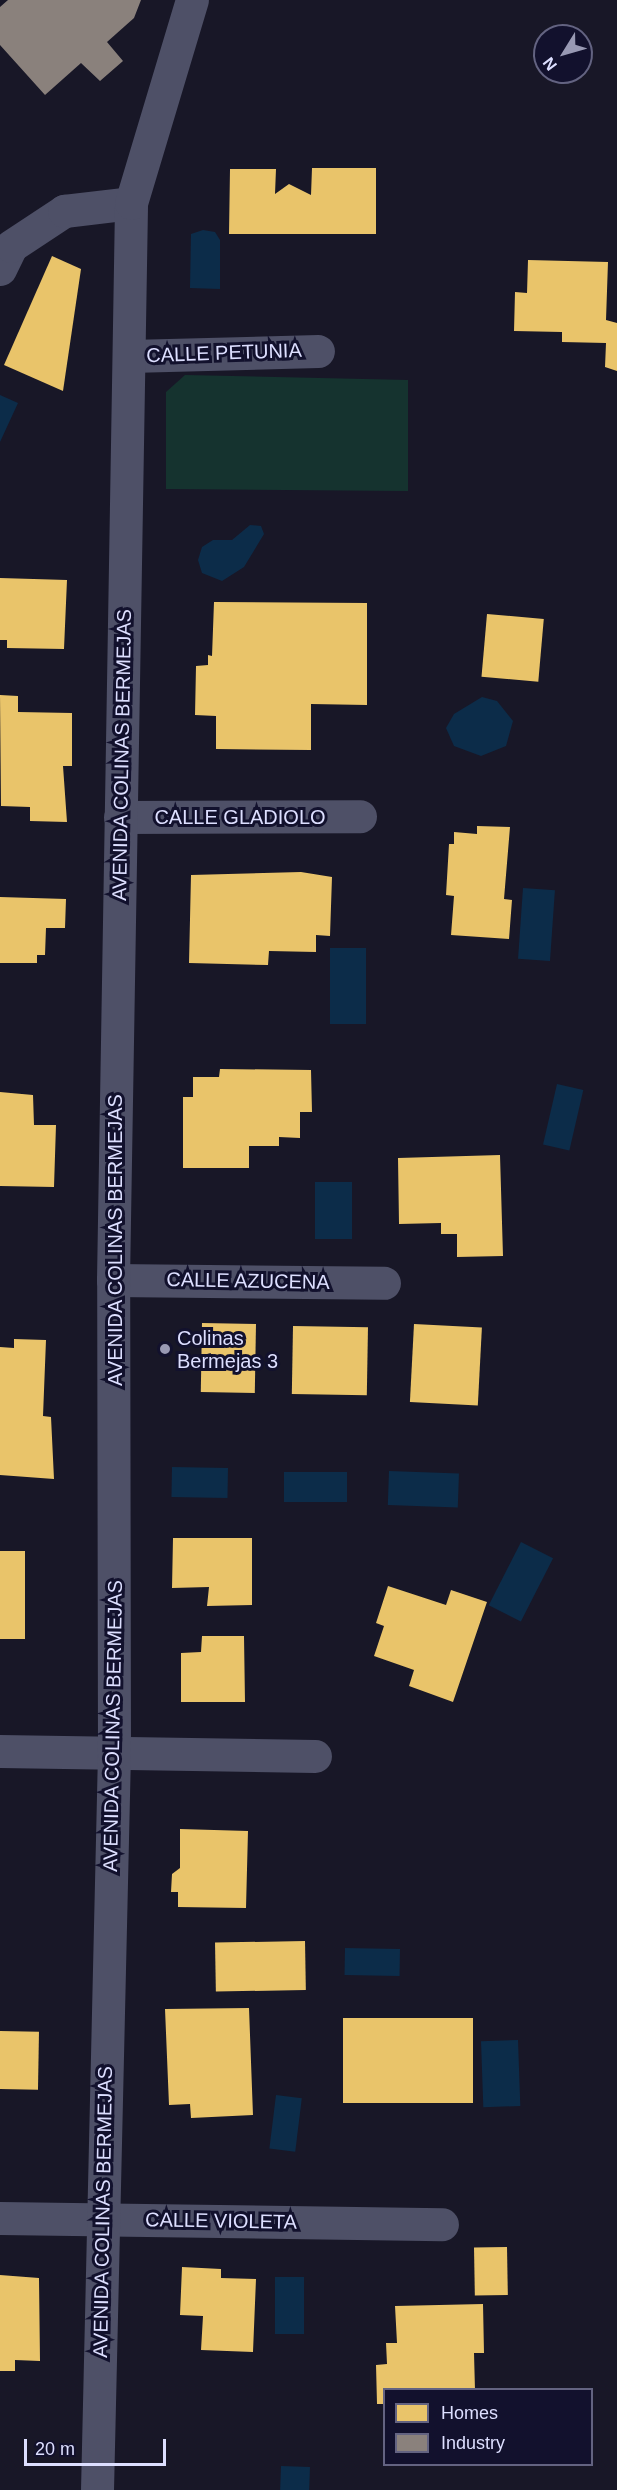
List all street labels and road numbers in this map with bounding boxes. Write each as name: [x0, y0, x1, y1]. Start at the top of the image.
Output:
street label: CALLE PETUNIA: [146, 338, 302, 368]
street label: AVENIDA COLINAS BERMEJAS: [107, 608, 137, 902]
street label: CALLE GLADIOLO: [154, 805, 326, 829]
street label: AVENIDA COLINAS BERMEJAS: [103, 1093, 127, 1387]
street label: CALLE AZUCENA: [166, 1268, 330, 1294]
street label: AVENIDA COLINAS BERMEJAS: [98, 1579, 128, 1873]
street label: AVENIDA COLINAS BERMEJAS: [88, 2065, 118, 2359]
street label: CALLE VIOLETA: [145, 2208, 297, 2234]

